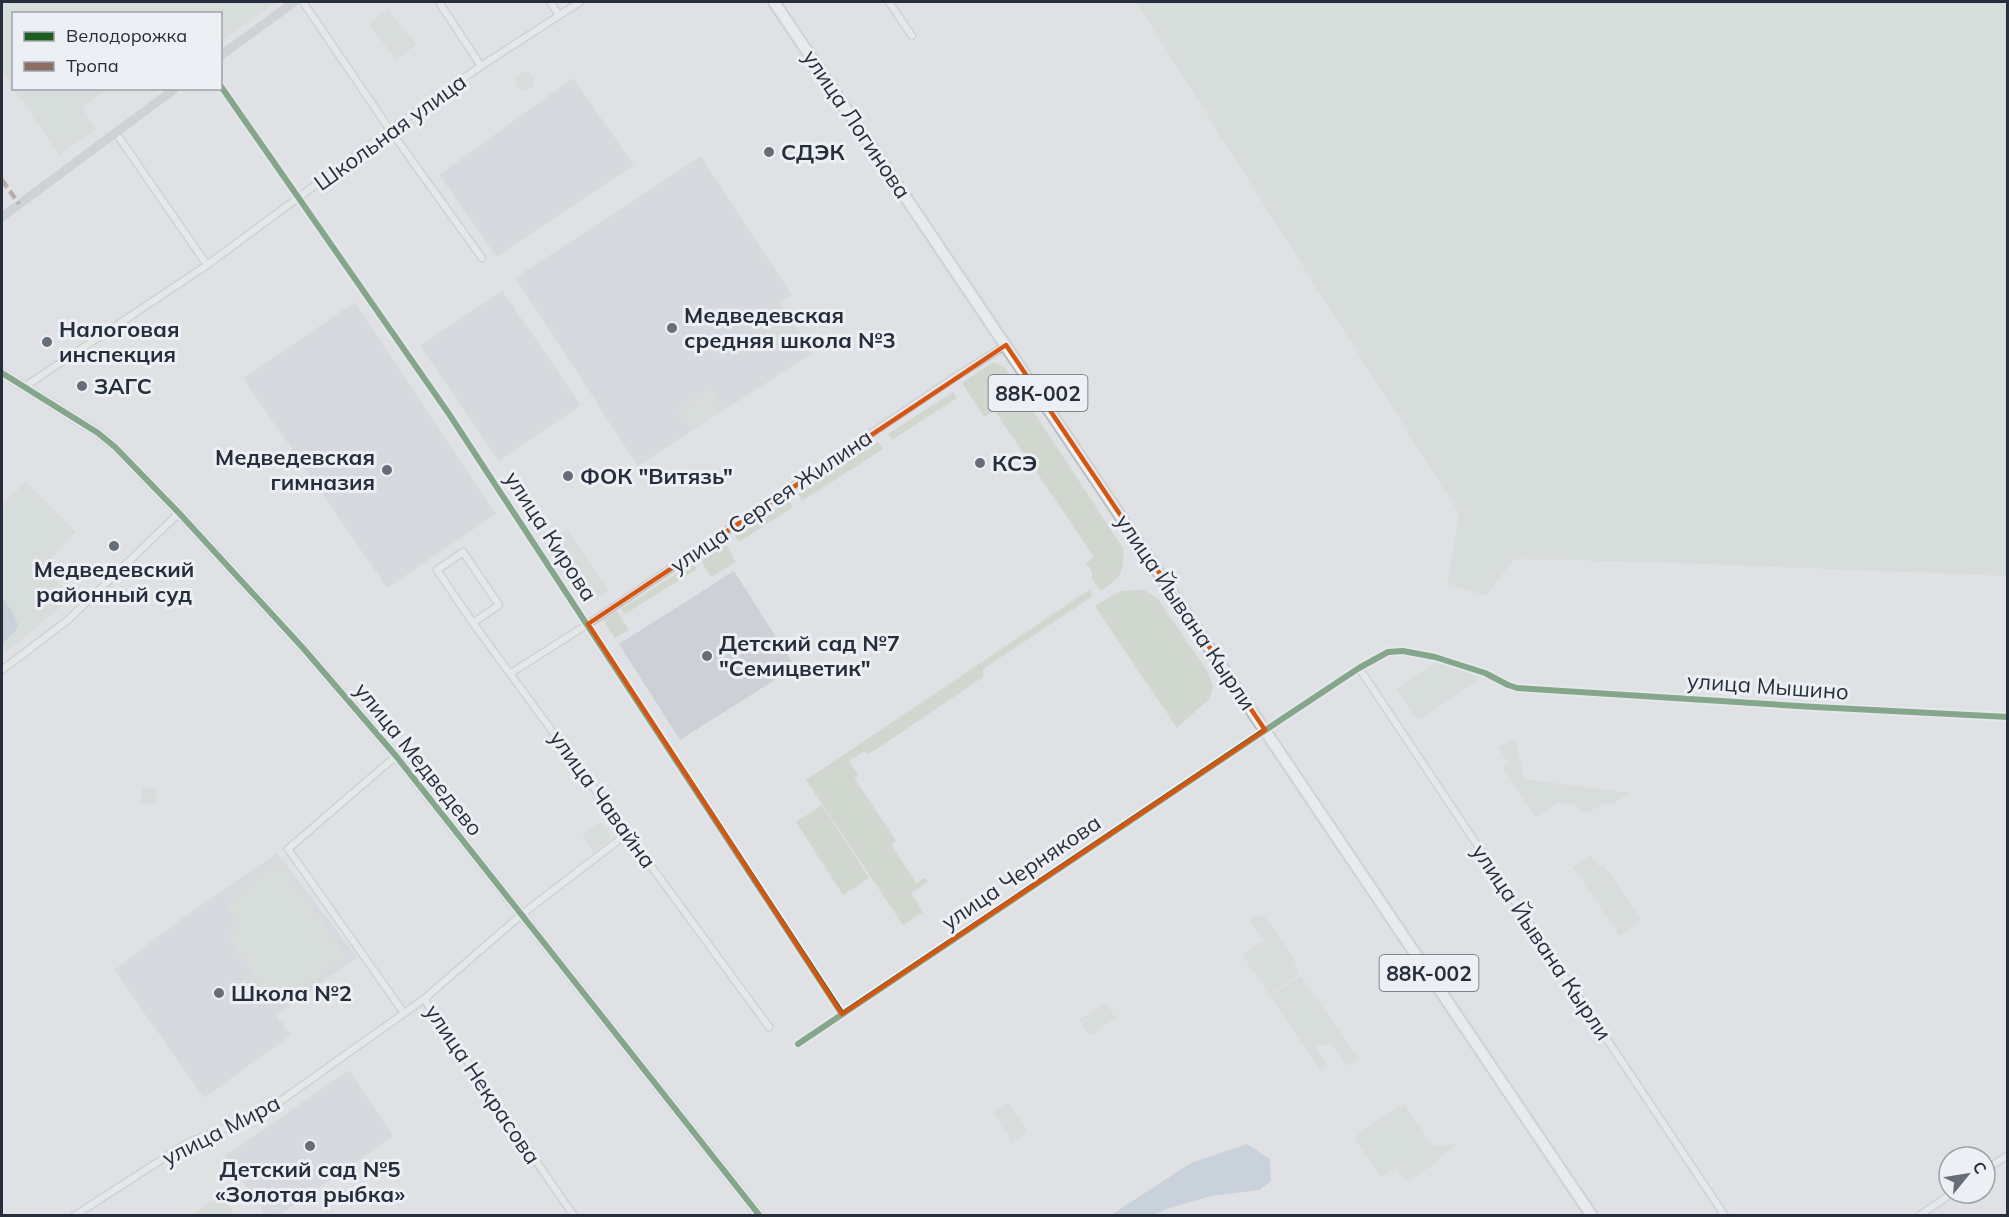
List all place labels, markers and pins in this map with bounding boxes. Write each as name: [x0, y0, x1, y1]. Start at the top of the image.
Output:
place label: СДЭК: [781, 138, 845, 166]
marker: СДЭК: [762, 145, 776, 159]
place label: Медведевская средняя школа №3: [684, 301, 896, 354]
place label: Налоговая инспекция: [59, 315, 180, 368]
marker: Медведевская средняя школа №3: [665, 321, 679, 335]
marker: Налоговая инспекция: [40, 335, 54, 349]
place label: ЗАГС: [94, 372, 152, 400]
marker: ЗАГС: [75, 379, 89, 393]
place label: Медведевская гимназия: [215, 443, 375, 496]
place label: КСЭ: [992, 449, 1037, 477]
marker: КСЭ: [973, 456, 987, 470]
place label: ФОК "Витязь": [580, 462, 733, 490]
marker: Медведевская гимназия: [380, 463, 394, 477]
marker: ФОК "Витязь": [561, 469, 575, 483]
marker: Медведевский районный суд: [107, 539, 121, 553]
place label: Медведевский районный суд: [34, 555, 194, 608]
place label: Детский сад №7 "Семицветик": [719, 629, 900, 682]
marker: Детский сад №7 "Семицветик": [700, 649, 714, 663]
place label: Школа №2: [231, 979, 352, 1007]
marker: Школа №2: [212, 986, 226, 1000]
marker: Детский сад №5 «Золотая рыбка»: [303, 1139, 317, 1153]
place label: Детский сад №5 «Золотая рыбка»: [215, 1155, 405, 1208]

